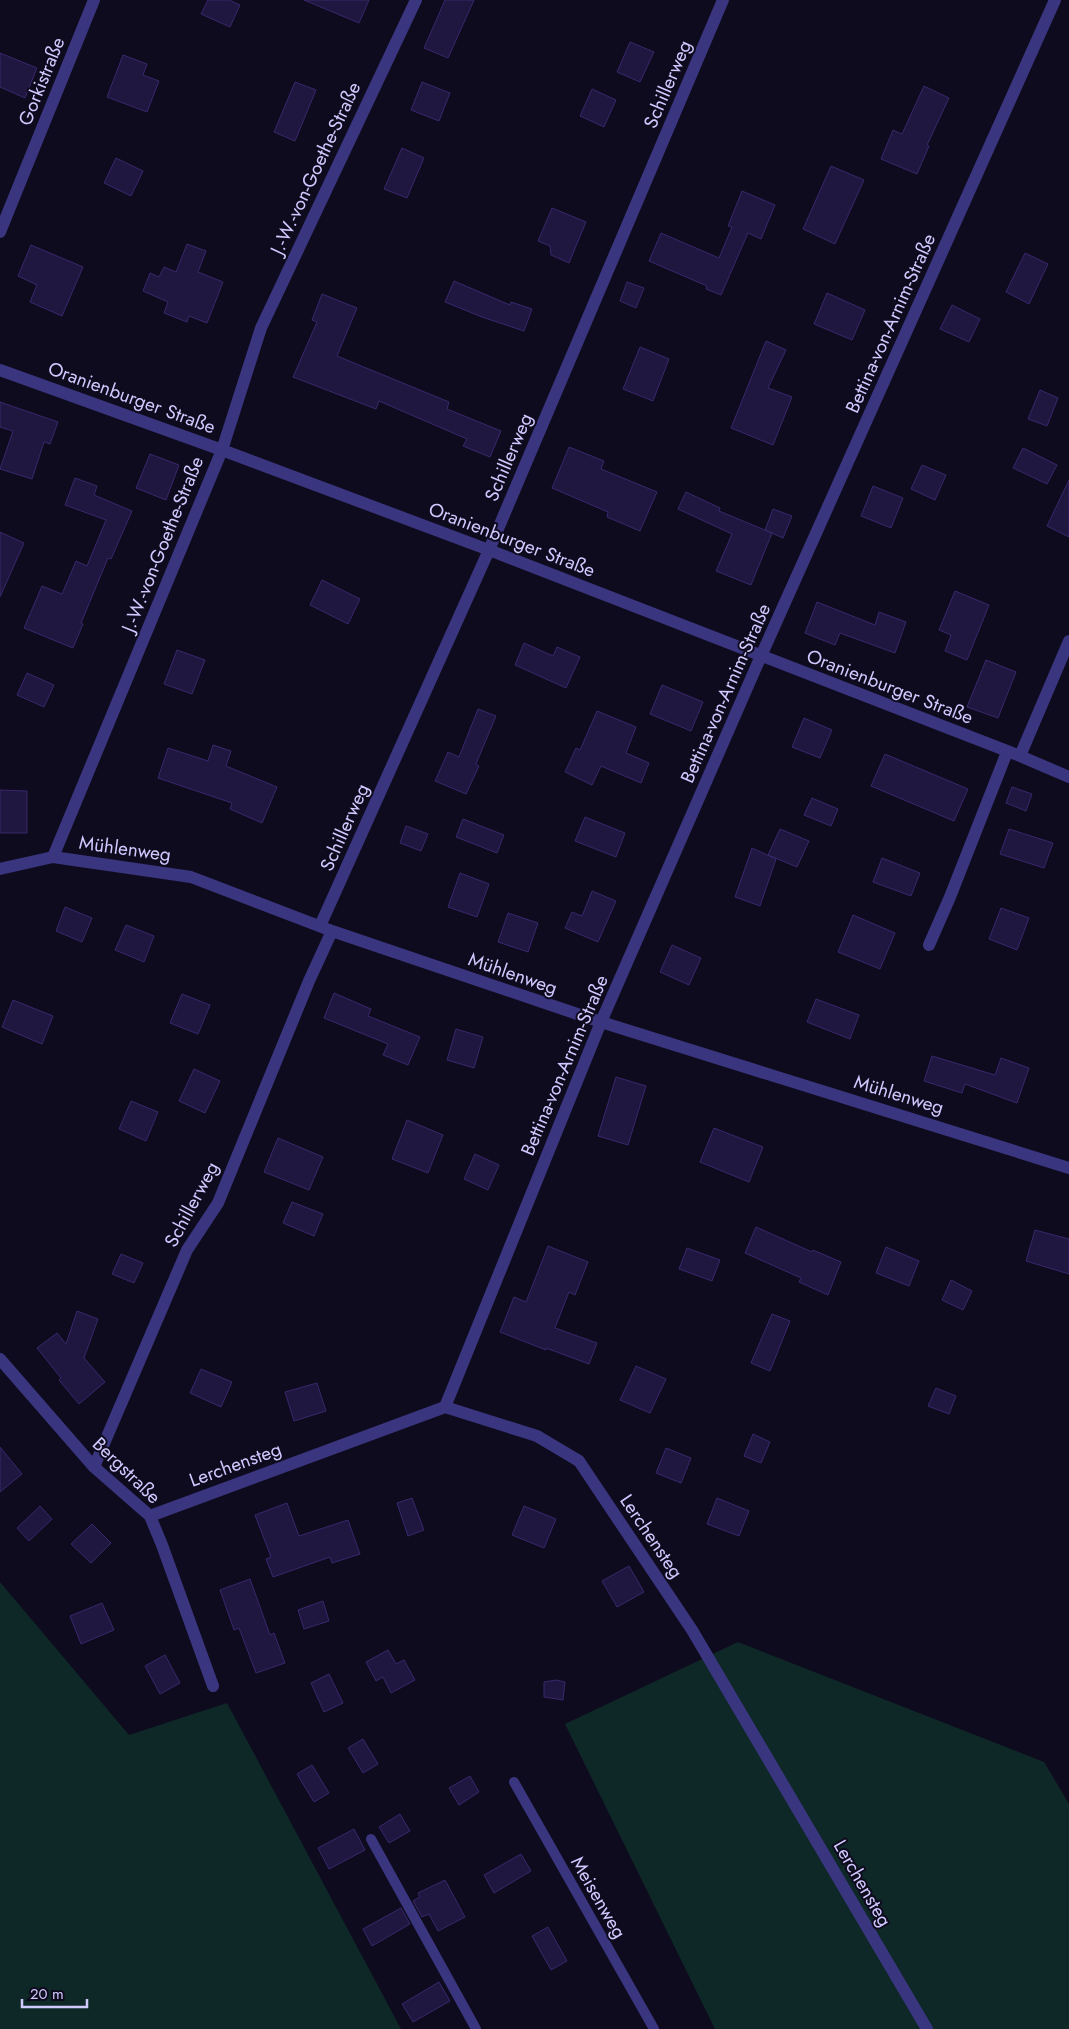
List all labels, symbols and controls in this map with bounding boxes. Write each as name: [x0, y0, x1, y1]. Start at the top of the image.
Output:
street label: Gorkistraße: [11, 33, 72, 130]
street label: Schillerweg: [637, 36, 698, 132]
street label: J.-W.-von-Goethe-Straße: [262, 77, 367, 262]
street label: Bettina-von-Arnim-Straße: [839, 229, 942, 417]
street label: Oranienburger Straße: [44, 355, 220, 440]
street label: Schillerweg: [478, 409, 539, 505]
street label: J.-W.-von-Goethe-Straße: [114, 452, 210, 639]
street label: Oranienburger Straße: [425, 495, 599, 584]
street label: Bettina-von-Arnim-Straße: [674, 599, 777, 787]
street label: Oranienburger Straße: [803, 642, 977, 731]
street label: Schillerweg: [313, 779, 376, 875]
street label: Mühlenweg: [77, 829, 173, 868]
street label: Mühlenweg: [465, 946, 561, 1001]
street label: Bettina-von-Arnim-Straße: [514, 970, 615, 1160]
street label: Mühlenweg: [851, 1068, 947, 1121]
street label: Schillerweg: [158, 1157, 225, 1252]
street label: Bergstraße: [86, 1431, 167, 1510]
street label: Lerchensteg: [185, 1435, 285, 1494]
street label: Lerchensteg: [613, 1489, 690, 1584]
street label: Lerchensteg: [827, 1835, 898, 1932]
street label: Meisenweg: [564, 1851, 633, 1943]
scale bar: [22, 1976, 88, 2008]
text: 20 m: [30, 1983, 64, 2005]

